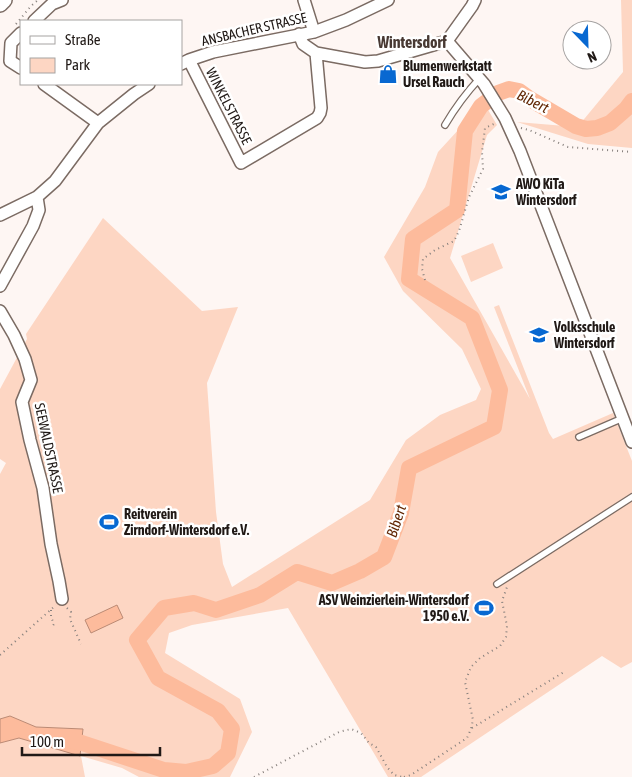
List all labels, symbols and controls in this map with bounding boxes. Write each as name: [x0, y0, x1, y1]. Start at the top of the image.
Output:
street label: ANSBACHER STRASSE: [200, 9, 308, 49]
legend: [20, 20, 182, 85]
north arrow: [562, 20, 612, 70]
text: Straße: [65, 31, 101, 48]
district label: Wintersdorf: [376, 33, 447, 51]
text: N: [585, 48, 599, 66]
text: Park: [65, 56, 90, 73]
place label: Blumenwerkstatt Ursel Rauch: [403, 58, 492, 90]
shop icon: Blumenwerkstatt Ursel Rauch: [377, 63, 399, 85]
street label: WINKELSTRASSE: [203, 65, 255, 147]
water label: Bibert: [514, 86, 552, 116]
place label: AWO KiTa Wintersdorf: [515, 176, 577, 208]
school or university icon: AWO KiTa Wintersdorf: [490, 181, 512, 203]
place label: Volksschule Wintersdorf: [553, 319, 615, 351]
school or university icon: Volksschule Wintersdorf: [528, 324, 550, 346]
street label: SEEWALDSTRASSE: [32, 402, 66, 494]
water label: Bibert: [383, 502, 409, 539]
place label: Reitverein Zirndorf-Wintersdorf e.V.: [124, 506, 250, 538]
sports icon: Reitverein Zirndorf-Wintersdorf e.V.: [98, 511, 120, 533]
place label: ASV Weinzierlein-Wintersdorf 1950 e.V.: [318, 592, 469, 624]
sports icon: ASV Weinzierlein-Wintersdorf 1950 e.V.: [473, 597, 495, 619]
scale bar: [22, 724, 160, 756]
text: 100 m: [30, 733, 64, 750]

